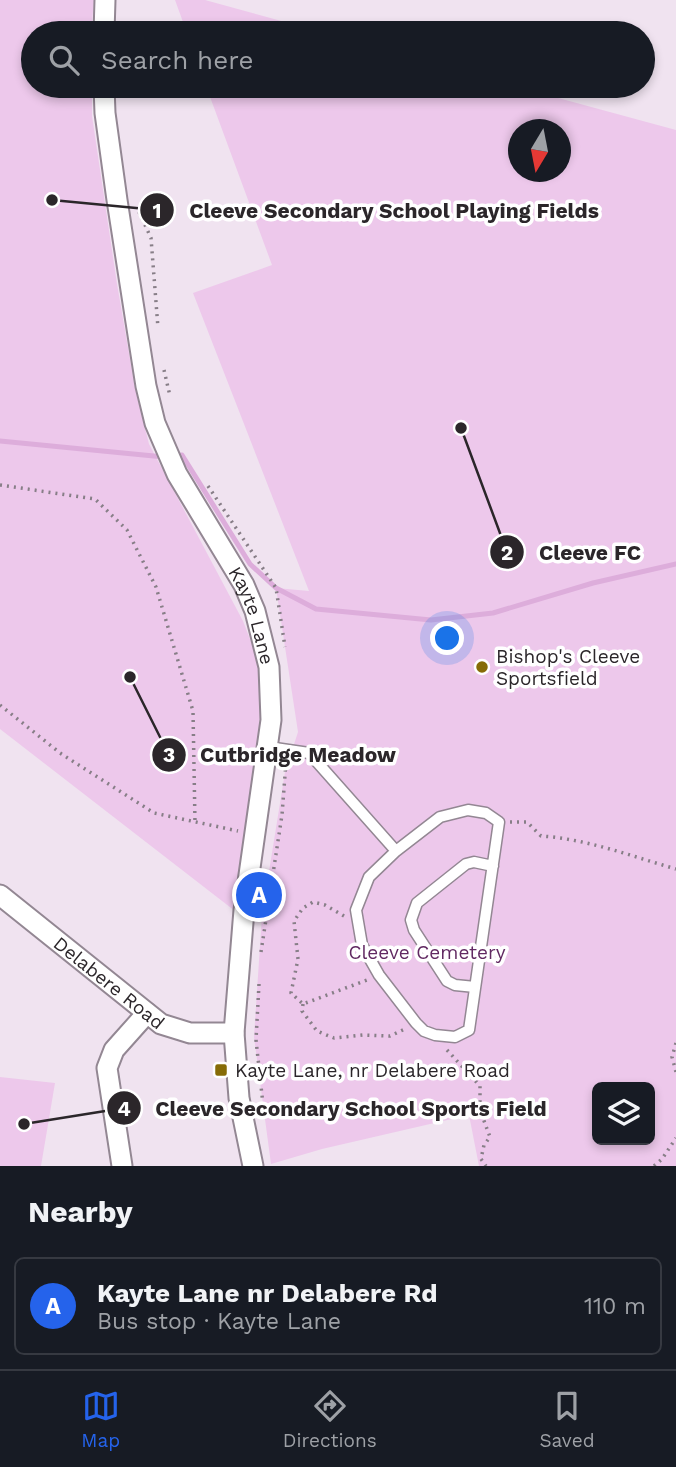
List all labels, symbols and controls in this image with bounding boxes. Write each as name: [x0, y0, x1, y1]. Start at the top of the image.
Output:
search box: [21, 21, 655, 98]
icon: search: [45, 41, 83, 79]
text: Search here: [101, 45, 253, 75]
north arrow: [508, 119, 571, 182]
callout: Cleeve Secondary School Playing Fields: [140, 189, 613, 231]
text: 1: [152, 198, 162, 223]
text: Cleeve Secondary School Playing Fields: [189, 198, 599, 223]
callout: Cleeve FC: [490, 531, 655, 573]
text: 2: [501, 540, 513, 565]
text: Cleeve FC: [539, 540, 641, 565]
street label: Kayte Lane: [224, 563, 279, 667]
your location: [430, 621, 464, 655]
place label: Bishop's Cleeve Sportsfield: [496, 645, 640, 690]
marker: Bishop's Cleeve Sportsfield: [474, 659, 490, 675]
callout: Cutbridge Meadow: [151, 734, 410, 776]
text: 3: [163, 742, 175, 767]
text: Cutbridge Meadow: [200, 742, 396, 767]
pin: A: [236, 869, 282, 921]
street label: Delabere Road: [49, 932, 169, 1034]
park label: Cleeve Cemetery: [348, 941, 506, 964]
place label: Kayte Lane, nr Delabere Road: [235, 1059, 510, 1082]
marker: Kayte Lane, nr Delabere Road: [213, 1062, 229, 1078]
map controls: [592, 1082, 655, 1145]
button: layers: [592, 1082, 655, 1145]
callout: Cleeve Secondary School Sports Field: [106, 1087, 562, 1129]
text: 4: [117, 1096, 131, 1121]
text: Cleeve Secondary School Sports Field: [155, 1096, 547, 1121]
text: Nearby: [28, 1194, 133, 1229]
text: Kayte Lane nr Delabere Rd: [97, 1278, 438, 1308]
text: A: [45, 1293, 61, 1320]
text: 110 m: [584, 1293, 646, 1320]
text: Bus stop · Kayte Lane: [97, 1308, 341, 1335]
tab: Map: [81, 1387, 120, 1452]
tab: Directions: [283, 1387, 377, 1452]
tab: Saved: [539, 1387, 595, 1452]

